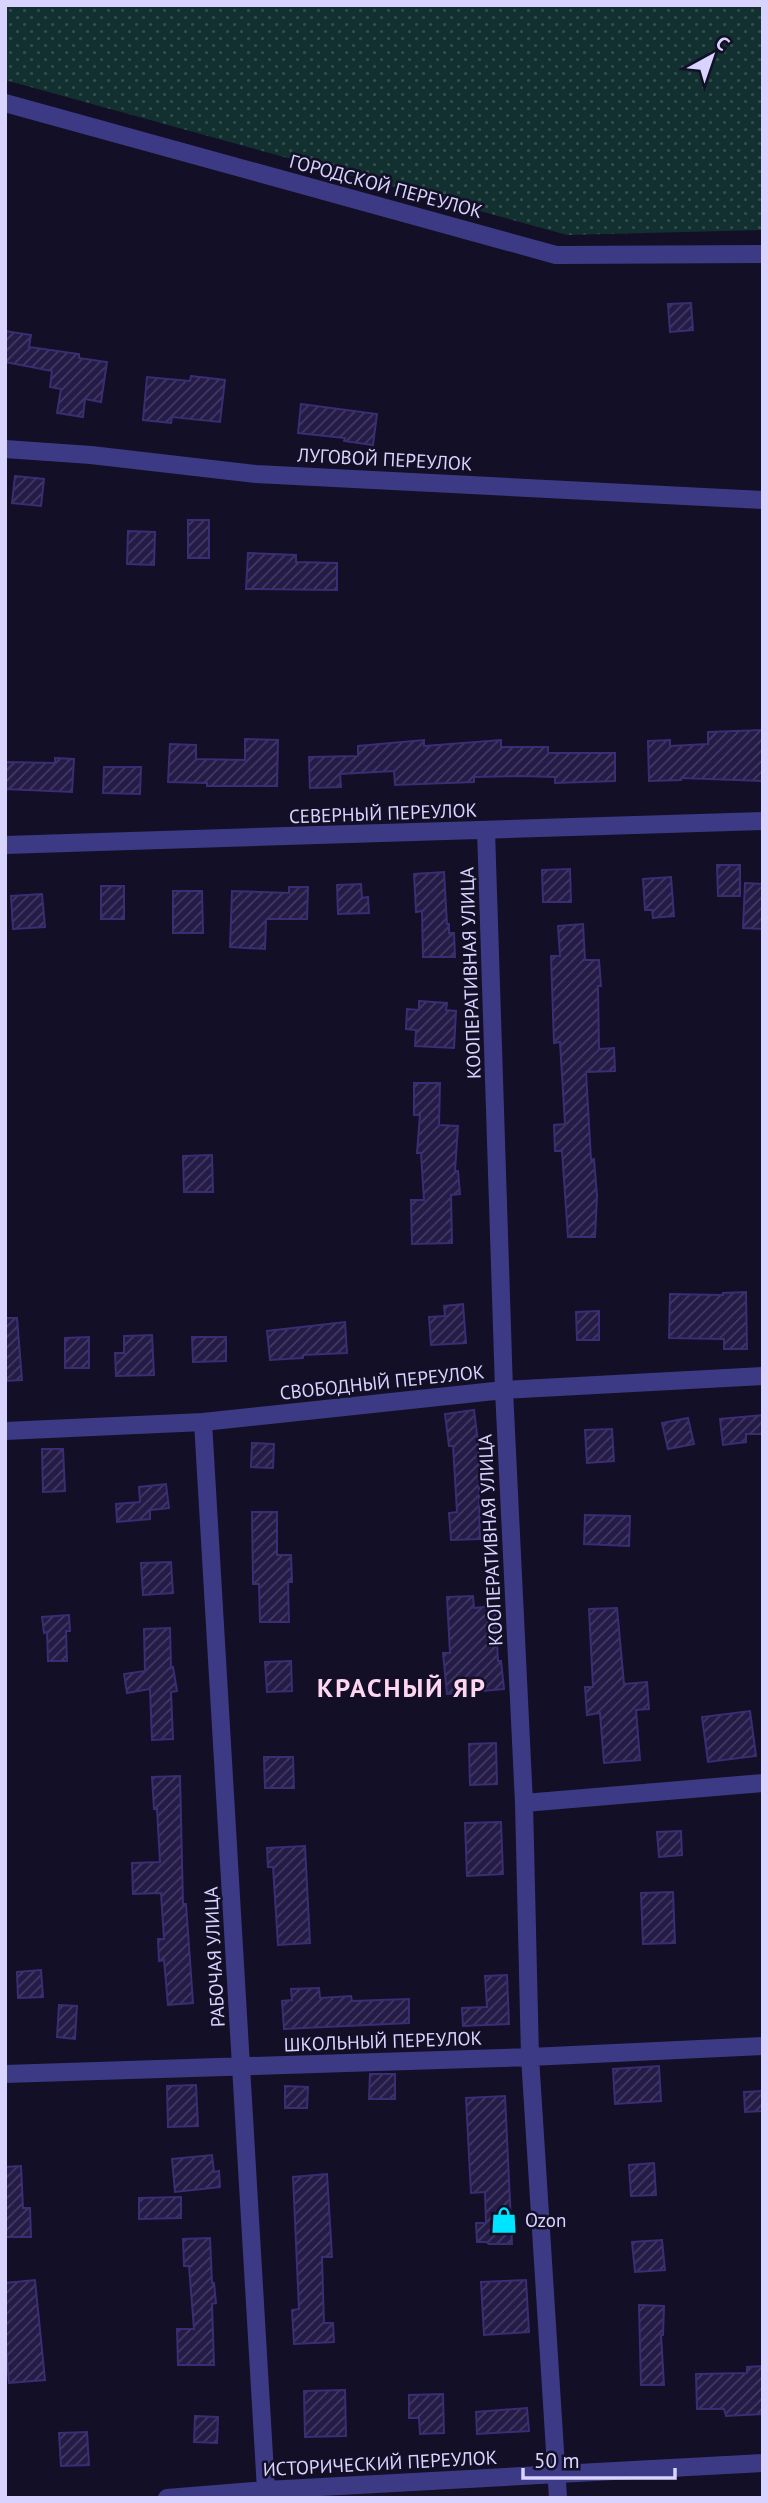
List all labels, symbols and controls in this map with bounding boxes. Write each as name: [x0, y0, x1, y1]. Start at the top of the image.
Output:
north arrow: [677, 21, 747, 91]
text: С: [711, 30, 735, 56]
street label: ГОРОДСКОЙ ПЕРЕУЛОК: [287, 149, 485, 223]
street label: ЛУГОВОЙ ПЕРЕУЛОК: [296, 442, 473, 476]
street label: СЕВЕРНЫЙ ПЕРЕУЛОК: [289, 798, 477, 828]
street label: КООПЕРАТИВНАЯ УЛИЦА: [454, 867, 486, 1079]
street label: СВОБОДНЫЙ ПЕРЕУЛОК: [278, 1359, 486, 1405]
street label: КООПЕРАТИВНАЯ УЛИЦА: [472, 1434, 508, 1646]
district label: КРАСНЫЙ ЯР: [317, 1671, 487, 1704]
street label: РАБОЧАЯ УЛИЦА: [198, 1886, 230, 2028]
street label: ШКОЛЬНЫЙ ПЕРЕУЛОК: [283, 2026, 483, 2056]
shop icon: Ozon: [489, 2205, 519, 2235]
place label: Ozon: [525, 2208, 566, 2232]
scale bar: [523, 2436, 675, 2480]
street label: ИСТОРИЧЕСКИЙ ПЕРЕУЛОК: [262, 2445, 498, 2481]
text: 50 m: [534, 2447, 580, 2474]

